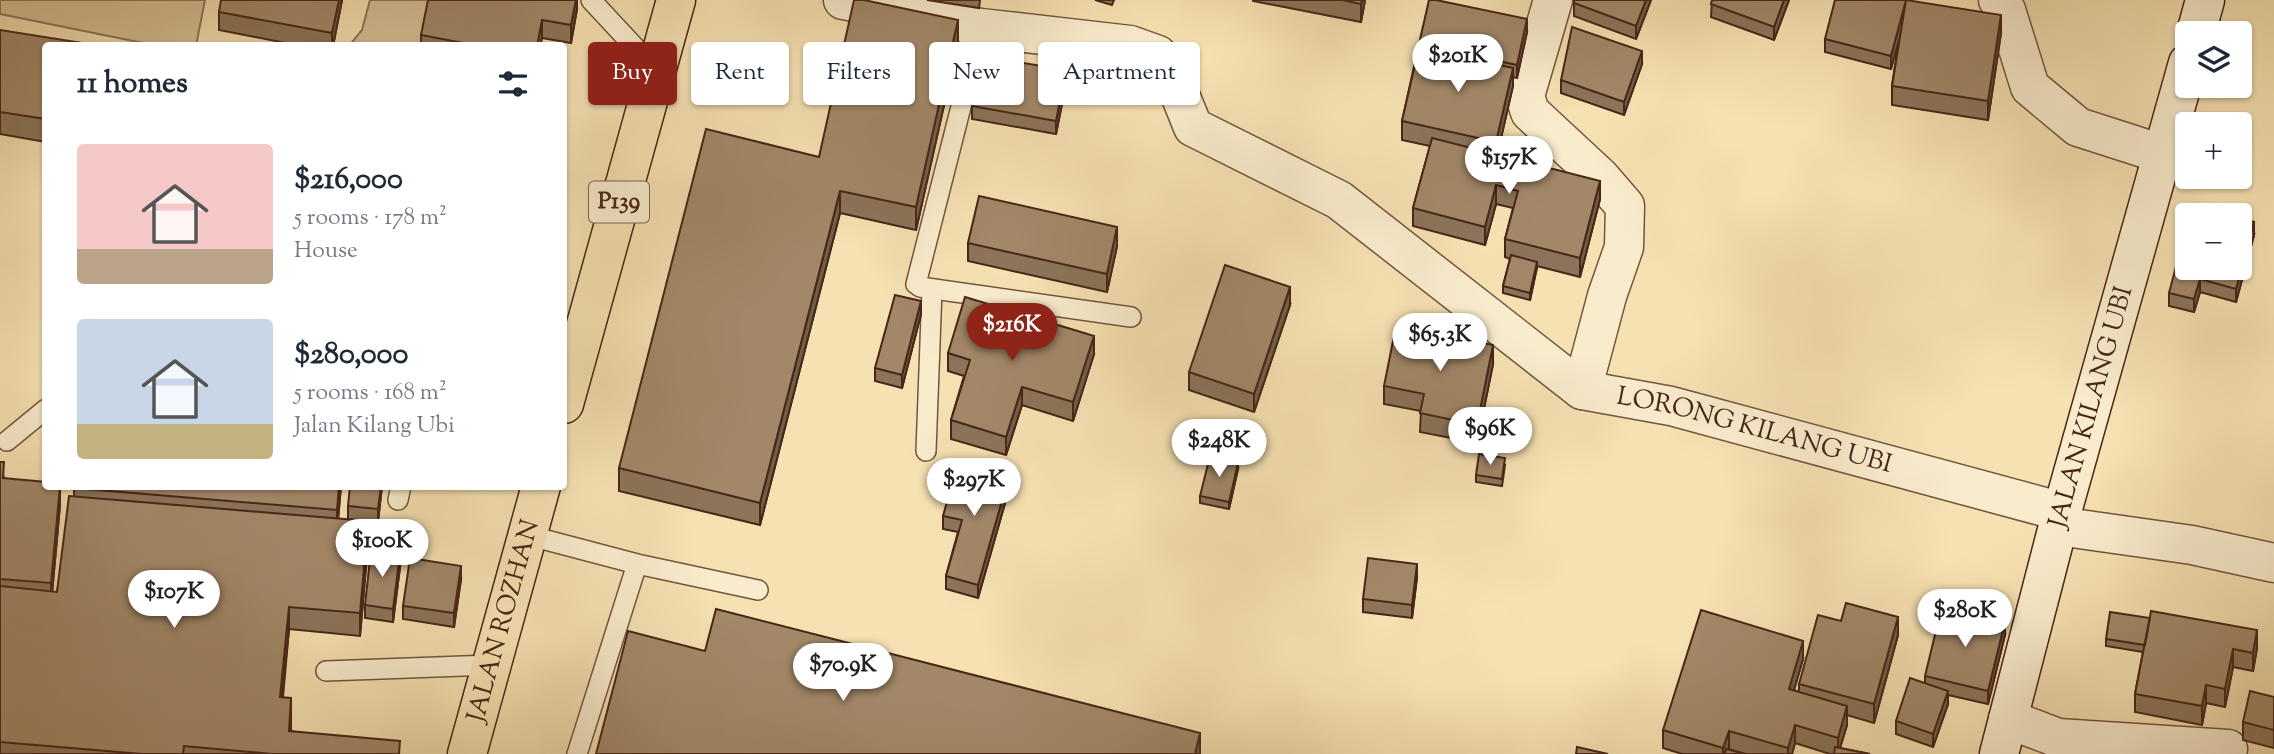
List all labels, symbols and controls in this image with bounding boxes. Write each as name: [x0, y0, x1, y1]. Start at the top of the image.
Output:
map controls: [2175, 21, 2252, 280]
button: layers: [2175, 21, 2252, 98]
pin: $201K: [1409, 34, 1507, 94]
text: $201K: [1428, 40, 1488, 73]
chip: Buy: [588, 42, 677, 105]
chip: Rent: [691, 42, 789, 105]
chip: Filters: [803, 42, 915, 105]
chip: New: [929, 42, 1024, 105]
chip: Apartment: [1038, 42, 1200, 105]
text: 11 homes: [77, 63, 188, 106]
icon: filters: [494, 65, 532, 103]
button: +: [2175, 112, 2252, 189]
pin: $157K: [1460, 136, 1558, 196]
text: $157K: [1481, 142, 1537, 175]
text: $216,000: [294, 159, 403, 202]
icon: home: [133, 172, 217, 256]
road number: P139: [589, 182, 649, 222]
text: 5 rooms · 178 m²: [294, 202, 447, 235]
button: −: [2175, 203, 2252, 280]
text: House: [294, 235, 358, 268]
street label: JALAN KILANG UBI: [2039, 281, 2143, 534]
pin: $216K: [963, 304, 1061, 363]
text: $216K: [983, 309, 1041, 342]
pin: $65.3K: [1383, 314, 1497, 373]
text: $65.3K: [1408, 319, 1472, 352]
text: $280,000: [294, 334, 408, 377]
icon: home: [133, 347, 217, 431]
text: 5 rooms · 168 m²: [294, 377, 447, 410]
street label: LORONG KILANG UBI: [1614, 378, 1897, 484]
pin: $96K: [1449, 407, 1531, 467]
text: Jalan Kilang Ubi: [294, 410, 455, 443]
text: $96K: [1464, 413, 1516, 446]
pin: $248K: [1170, 420, 1268, 479]
text: $248K: [1188, 425, 1250, 458]
pin: $297K: [925, 458, 1023, 518]
text: $297K: [943, 464, 1005, 497]
street label: JALAN ROZHAN: [458, 515, 549, 729]
pin: $100K: [333, 520, 431, 579]
text: $100K: [352, 525, 412, 558]
pin: $107K: [125, 570, 223, 630]
text: $107K: [144, 576, 204, 609]
pin: $280K: [1916, 590, 2014, 649]
text: $280K: [1933, 595, 1997, 628]
pin: $70.9K: [786, 644, 900, 703]
text: $70.9K: [809, 649, 877, 682]

